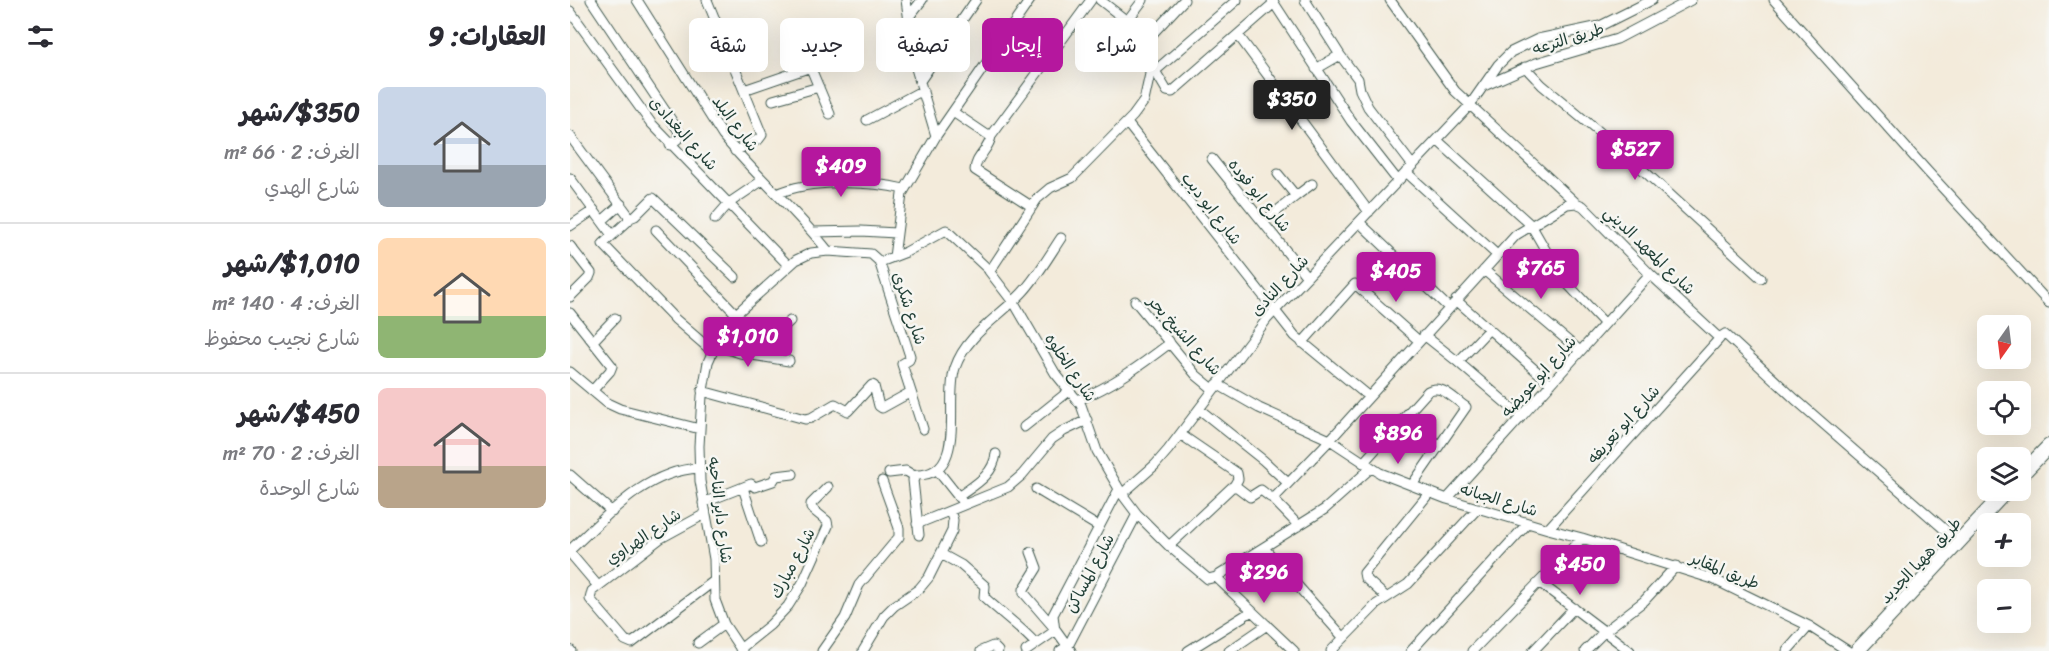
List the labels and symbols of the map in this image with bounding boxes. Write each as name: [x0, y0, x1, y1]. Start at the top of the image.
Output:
street label: طريق الترعه: [1529, 14, 1608, 63]
pin: $350: [1256, 80, 1328, 131]
street label: شارع البغدادى: [642, 89, 725, 178]
street label: شارع البلد: [704, 89, 767, 158]
pin: $527: [1599, 130, 1671, 181]
pin: $409: [805, 147, 877, 198]
street label: شارع ابو فوده: [1220, 152, 1299, 239]
street label: شارع ابو ديب: [1174, 165, 1250, 251]
street label: شارع المعهد الديني: [1597, 199, 1703, 302]
street label: شارع النادى: [1243, 248, 1316, 323]
pin: $765: [1505, 249, 1577, 300]
pin: $405: [1360, 252, 1432, 303]
street label: شارع شكرى: [884, 268, 935, 349]
street label: شارع الشيخ بحر: [1139, 287, 1229, 383]
north arrow: [1977, 315, 2031, 369]
pin: $1,010: [699, 317, 797, 368]
street label: شارع الخلوه: [1037, 327, 1104, 408]
street label: شارع ابو عويضه: [1493, 328, 1584, 424]
street label: شارع ابو تعريفه: [1580, 378, 1667, 471]
pin: $896: [1362, 414, 1434, 465]
street label: شارع داير الناحيه: [700, 455, 741, 565]
street label: شارع الجبانه: [1456, 474, 1542, 525]
street label: شارع الهراوي: [599, 500, 687, 573]
street label: طريق ههيا الجديد: [1872, 510, 1969, 611]
street label: شارع مبارك: [762, 522, 823, 604]
street label: شارع المساكن: [1056, 528, 1123, 618]
street label: طريق المقابر: [1684, 543, 1764, 598]
pin: $450: [1544, 545, 1616, 596]
pin: $296: [1228, 553, 1300, 604]

